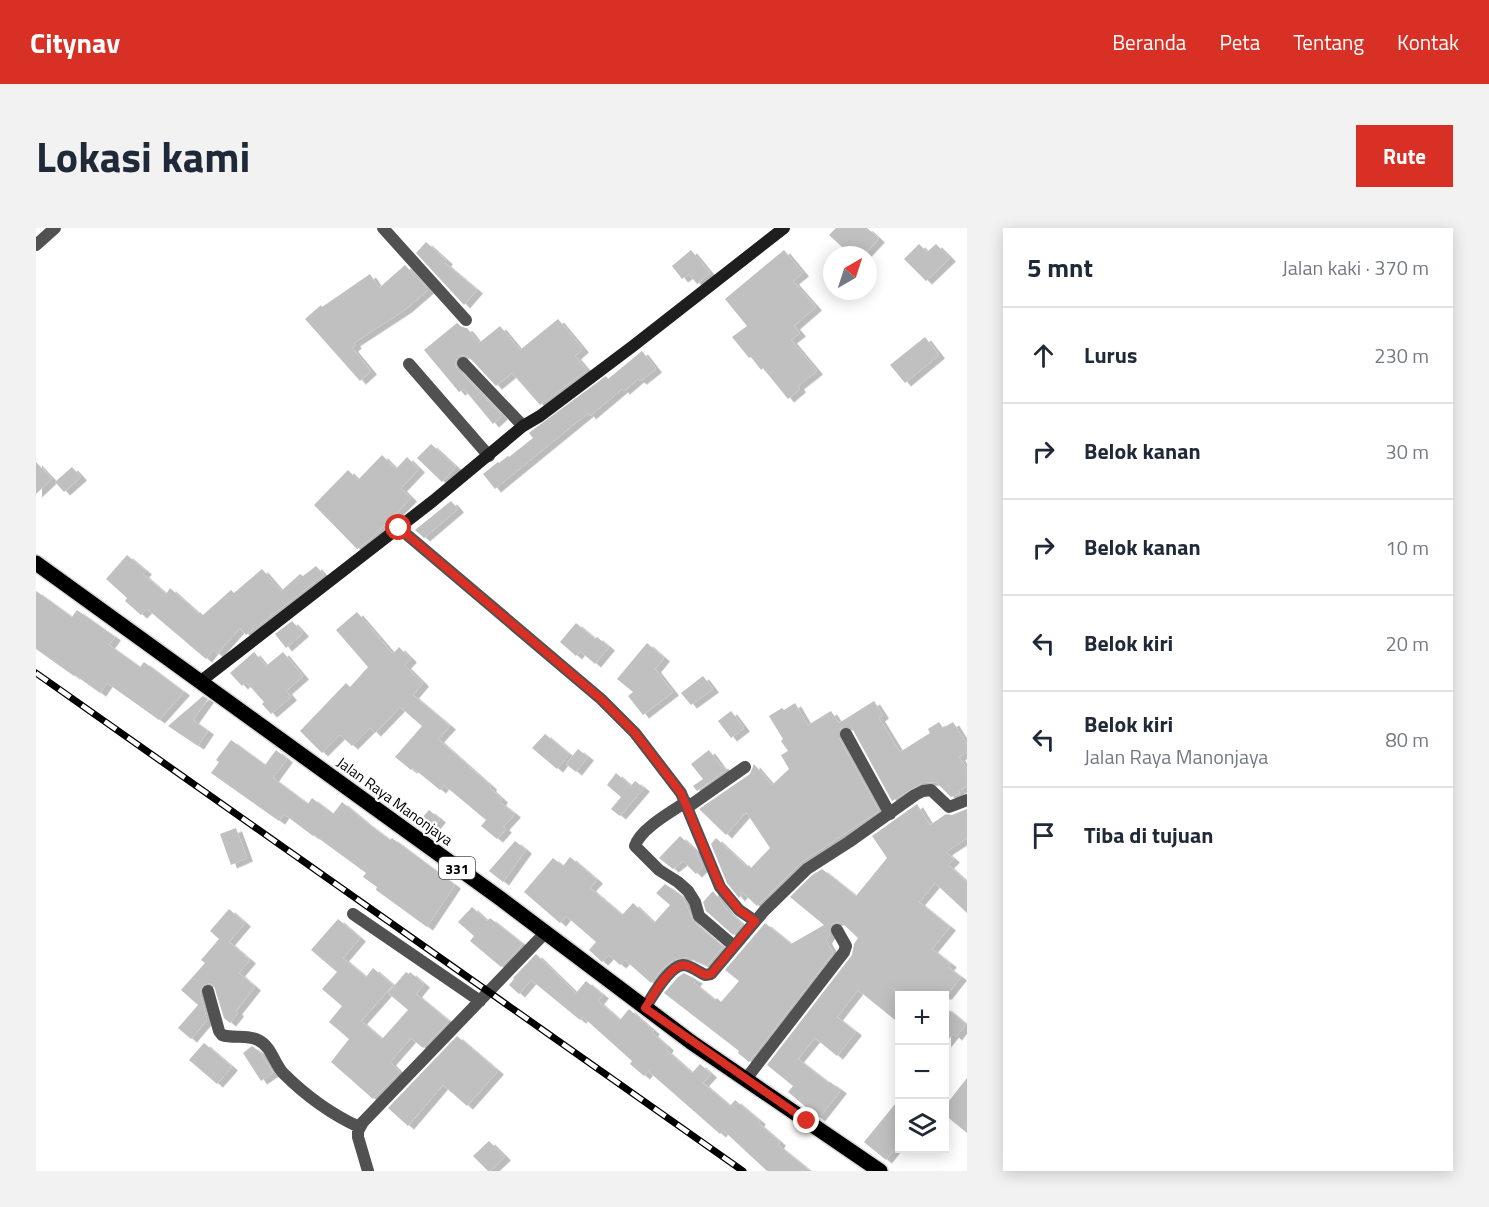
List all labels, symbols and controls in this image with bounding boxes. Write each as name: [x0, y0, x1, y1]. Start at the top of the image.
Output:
text: Citynav: [30, 21, 120, 64]
text: Beranda: [1112, 26, 1186, 58]
text: Peta: [1219, 26, 1260, 58]
text: Tentang: [1293, 26, 1364, 58]
text: Kontak: [1397, 26, 1459, 58]
text: Lokasi kami: [36, 124, 250, 188]
button: Rute: [1356, 125, 1453, 187]
north arrow: [823, 246, 877, 300]
text: 5 mnt: [1027, 248, 1093, 287]
text: Jalan kaki · 370 m: [1282, 252, 1429, 283]
text: Lurus: [1084, 338, 1137, 372]
icon: ahead: [1027, 339, 1060, 372]
text: 230 m: [1374, 340, 1429, 371]
text: Belok kanan: [1084, 434, 1201, 468]
icon: right: [1027, 435, 1060, 468]
text: 30 m: [1385, 436, 1429, 467]
route start: [385, 514, 411, 540]
text: Belok kanan: [1084, 530, 1201, 564]
icon: right: [1027, 531, 1060, 564]
text: 10 m: [1385, 532, 1429, 563]
text: Belok kiri: [1084, 626, 1173, 660]
icon: left: [1027, 627, 1060, 660]
text: 20 m: [1385, 628, 1429, 659]
text: Belok kiri: [1084, 707, 1173, 741]
icon: left: [1027, 723, 1060, 756]
text: 80 m: [1385, 724, 1429, 755]
text: Jalan Raya Manonjaya: [1084, 741, 1268, 772]
street label: Jalan Raya Manonjaya: [332, 751, 458, 851]
text: Tiba di tujuan: [1084, 818, 1213, 852]
icon: arrive: [1027, 819, 1060, 852]
road number: 331: [439, 857, 475, 879]
map controls: [895, 991, 949, 1153]
button: +: [895, 991, 949, 1045]
button: −: [895, 1045, 949, 1099]
button: layers: [895, 1099, 949, 1153]
route end: [793, 1107, 819, 1133]

